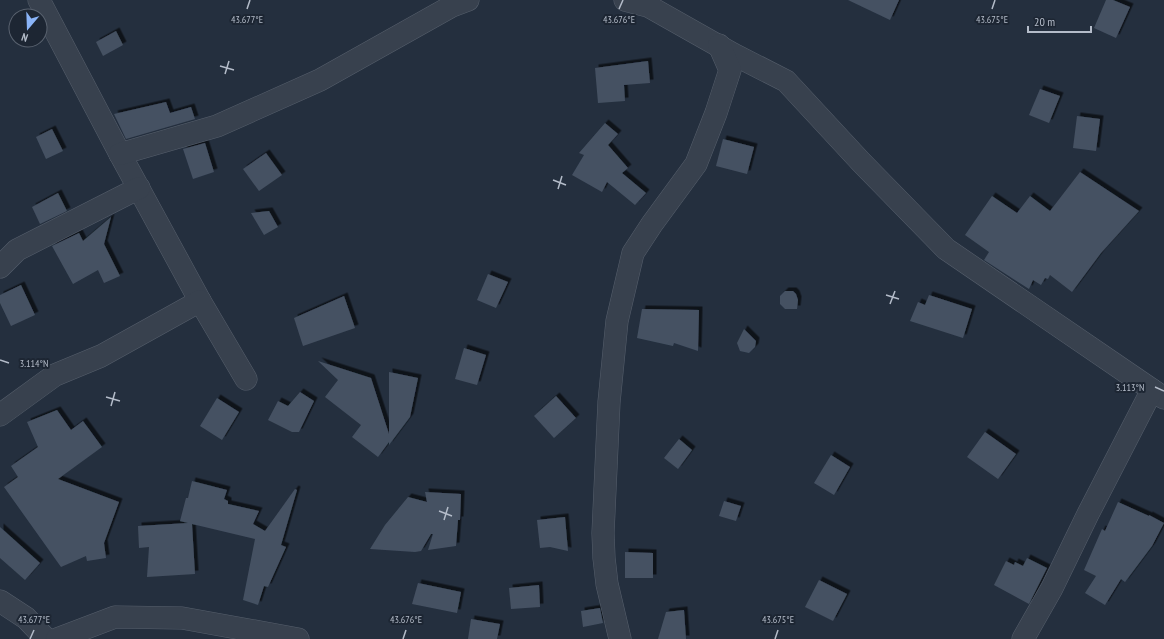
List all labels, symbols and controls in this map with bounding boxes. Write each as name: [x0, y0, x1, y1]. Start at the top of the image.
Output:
north arrow: [8, 8, 48, 48]
scale bar: [1028, 8, 1091, 34]
text: 43.677°E: [231, 13, 263, 26]
text: 43.676°E: [603, 13, 635, 26]
text: 43.675°E: [976, 13, 1008, 26]
text: 20 m: [1034, 14, 1055, 29]
text: N: [20, 30, 30, 45]
text: 3.114°N: [20, 357, 48, 370]
text: 3.113°N: [1116, 381, 1144, 394]
text: 43.677°E: [18, 613, 50, 626]
text: 43.676°E: [390, 613, 422, 626]
text: 43.675°E: [762, 613, 794, 626]

